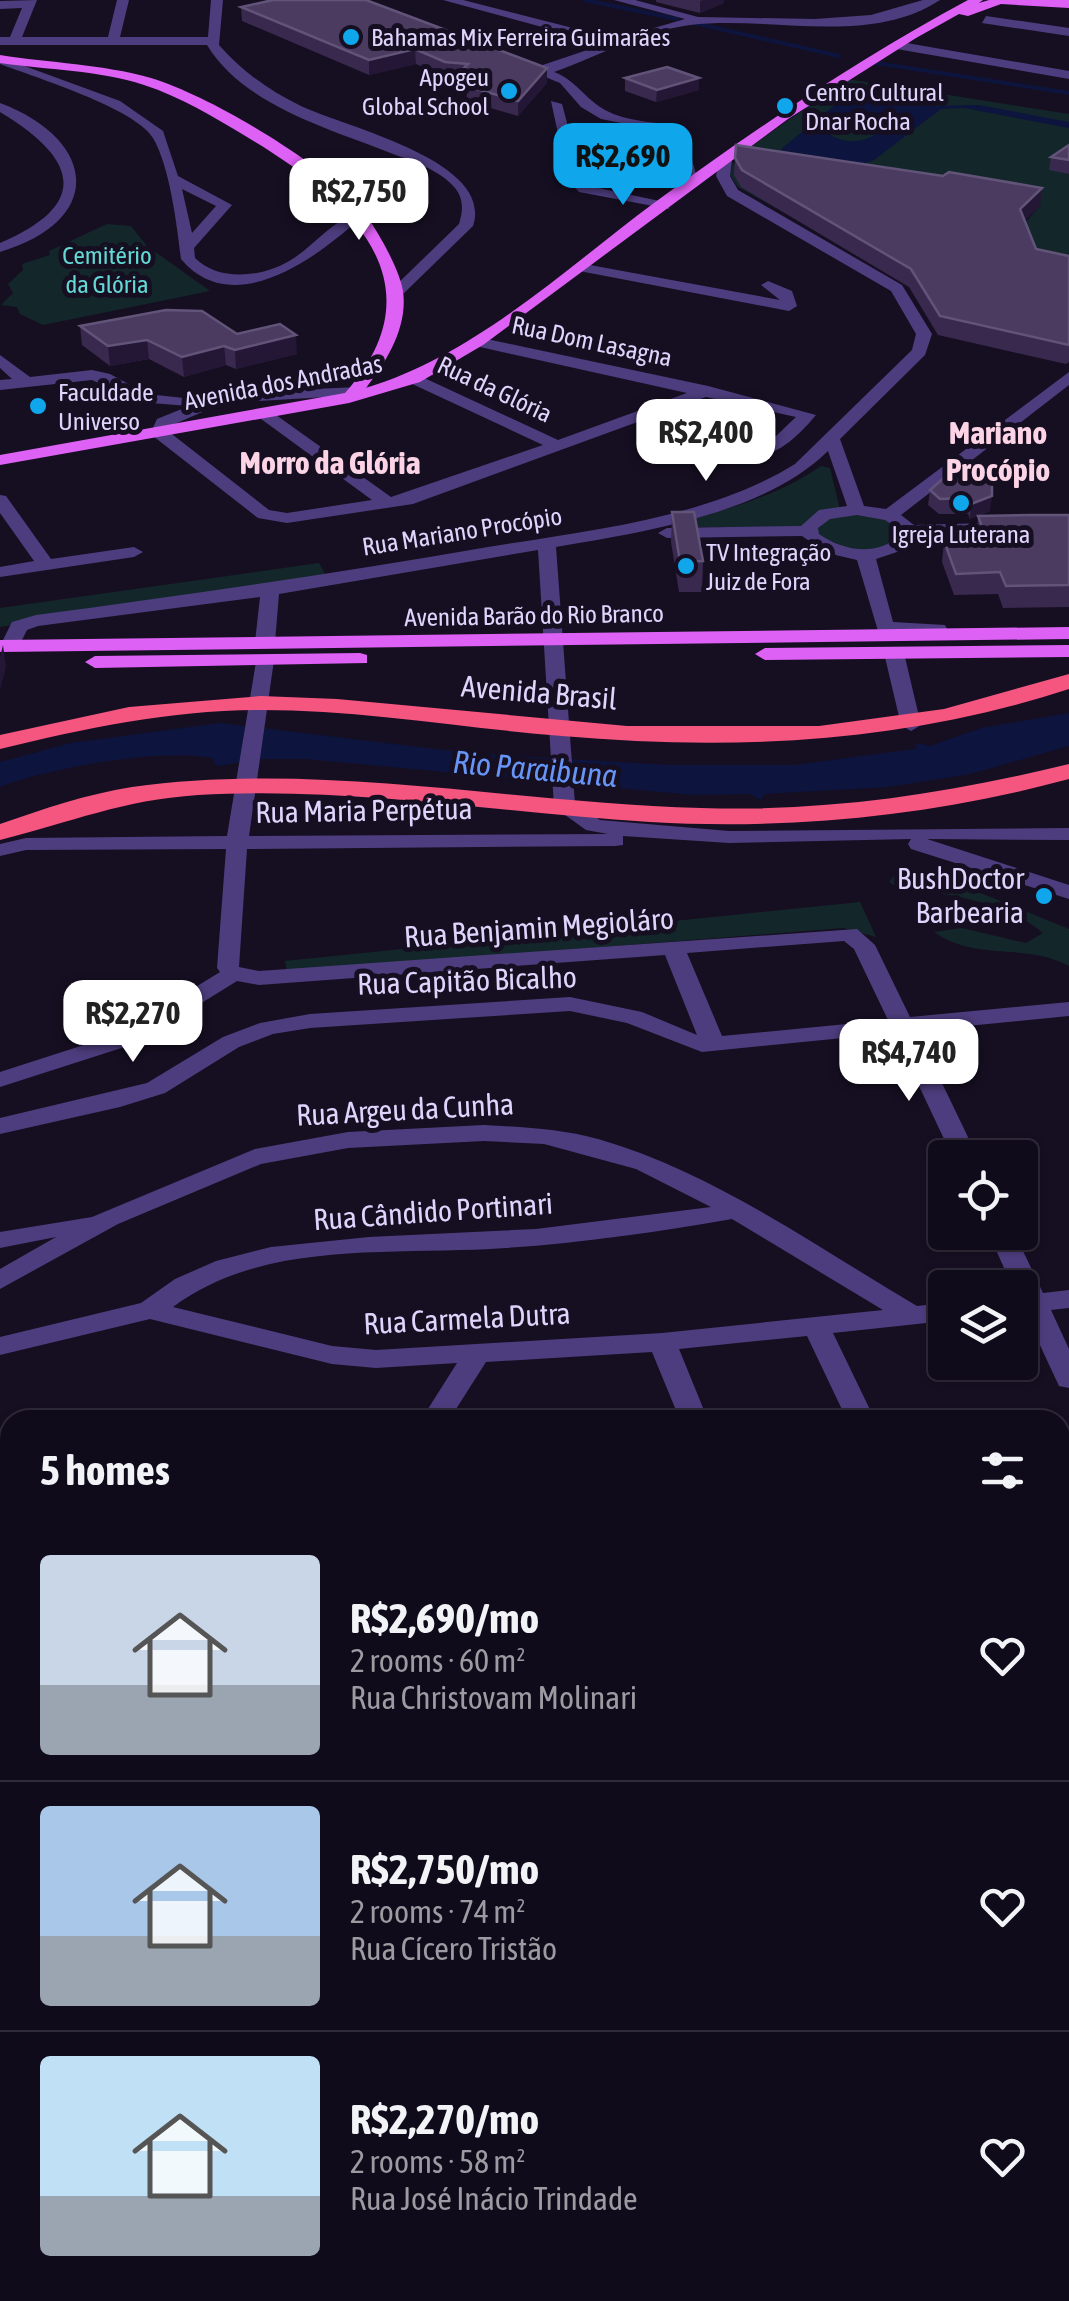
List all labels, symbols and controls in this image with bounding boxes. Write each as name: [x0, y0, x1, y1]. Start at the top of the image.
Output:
place label: Bahamas Mix Ferreira Guimarães: [371, 23, 670, 51]
marker: Bahamas Mix Ferreira Guimarães: [340, 26, 362, 48]
place label: Apogeu Global School: [362, 63, 489, 120]
place label: Centro Cultural Dnar Rocha: [805, 78, 944, 135]
marker: Apogeu Global School: [498, 80, 520, 102]
marker: Centro Cultural Dnar Rocha: [774, 95, 796, 117]
pin: R$2,690: [531, 123, 715, 208]
text: R$2,690: [575, 137, 671, 174]
pin: R$2,750: [267, 158, 451, 243]
text: R$2,750: [311, 172, 407, 209]
park label: Cemitério da Glória: [62, 241, 152, 298]
street label: Rua Dom Lasagna: [509, 310, 675, 372]
street label: Avenida dos Andradas: [182, 349, 385, 415]
street label: Rua da Glória: [434, 350, 556, 428]
place label: Faculdade Universo: [58, 378, 154, 435]
marker: Faculdade Universo: [27, 395, 49, 417]
pin: R$2,400: [614, 399, 798, 484]
text: R$2,400: [658, 413, 754, 450]
district label: Mariano Procópio: [946, 414, 1050, 488]
district label: Morro da Glória: [239, 444, 421, 481]
marker: Igreja Luterana: [950, 492, 972, 514]
street label: Rua Mariano Procópio: [360, 501, 564, 561]
place label: Igreja Luterana: [892, 520, 1030, 548]
place label: TV Integração Juiz de Fora: [706, 538, 831, 595]
marker: TV Integração Juiz de Fora: [675, 555, 697, 577]
street label: Avenida Barão do Rio Branco: [404, 599, 664, 631]
street label: Avenida Brasil: [460, 668, 618, 716]
water label: Rio Paraibuna: [451, 743, 619, 794]
street label: Rua Maria Perpétua: [255, 791, 473, 829]
place label: BushDoctor Barbearia: [897, 861, 1025, 929]
marker: BushDoctor Barbearia: [1033, 885, 1055, 907]
street label: Rua Benjamin Megioláro: [403, 901, 675, 953]
street label: Rua Capitão Bicalho: [357, 959, 577, 1001]
pin: R$2,270: [41, 980, 225, 1065]
text: R$2,270: [85, 994, 181, 1031]
pin: R$4,740: [817, 1019, 1001, 1104]
text: R$4,740: [861, 1033, 957, 1070]
street label: Rua Argeu da Cunha: [295, 1086, 515, 1132]
map controls: [928, 1140, 1038, 1380]
button: locate: [928, 1140, 1038, 1250]
street label: Rua Cândido Portinari: [312, 1186, 554, 1236]
button: layers: [928, 1270, 1038, 1380]
street label: Rua Carmela Dutra: [363, 1296, 571, 1340]
icon: filters: [975, 1443, 1030, 1498]
text: 5 homes: [40, 1446, 170, 1494]
text: R$2,690/mo: [350, 1594, 539, 1642]
icon: home: [120, 1595, 240, 1715]
icon: heart: [975, 1628, 1030, 1683]
text: 2 rooms · 60 m²: [350, 1642, 525, 1679]
text: Rua Christovam Molinari: [350, 1679, 637, 1716]
text: R$2,750/mo: [350, 1845, 539, 1893]
icon: home: [120, 1846, 240, 1966]
icon: heart: [975, 1879, 1030, 1934]
text: 2 rooms · 74 m²: [350, 1893, 525, 1930]
text: Rua Cícero Tristão: [350, 1930, 557, 1967]
text: R$2,270/mo: [350, 2095, 539, 2143]
icon: home: [120, 2096, 240, 2216]
icon: heart: [975, 2129, 1030, 2184]
text: 2 rooms · 58 m²: [350, 2143, 525, 2180]
text: Rua José Inácio Trindade: [350, 2180, 638, 2217]

